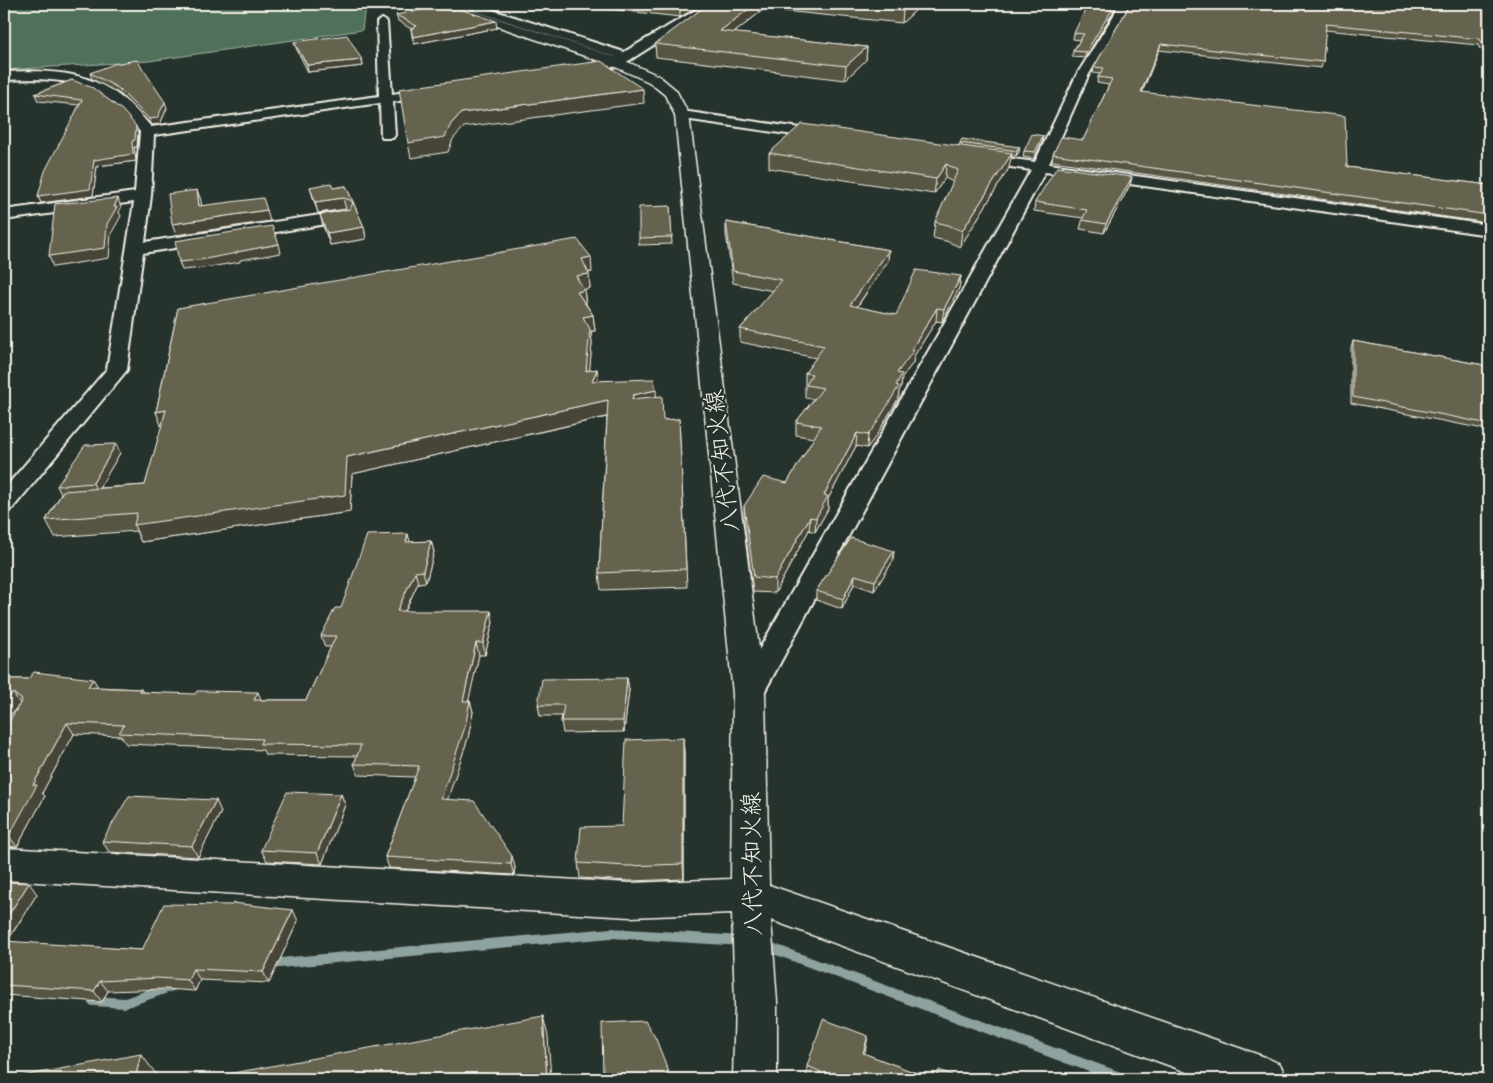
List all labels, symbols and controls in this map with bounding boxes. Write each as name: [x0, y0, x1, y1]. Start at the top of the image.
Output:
street label: 八代不知火線: [698, 388, 746, 534]
street label: 八代不知火線: [736, 792, 768, 936]

